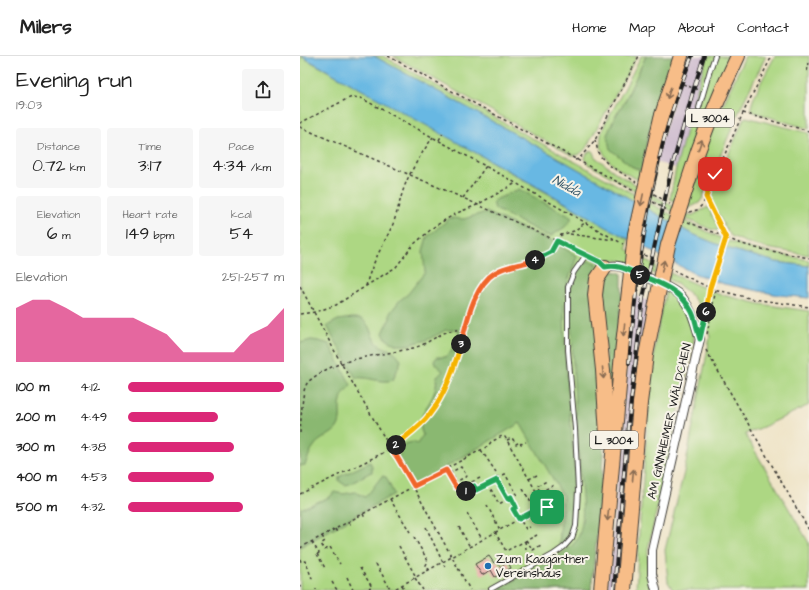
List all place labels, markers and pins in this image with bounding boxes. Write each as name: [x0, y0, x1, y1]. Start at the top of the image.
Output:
pin: [698, 157, 732, 191]
pin: 4: [525, 250, 545, 270]
pin: 5: [630, 265, 650, 285]
pin: 6: [696, 302, 716, 322]
pin: 3: [451, 334, 471, 354]
pin: 2: [386, 435, 406, 455]
pin: 1: [456, 481, 476, 501]
pin: [530, 490, 564, 524]
place label: Zum Kaagärtner Vereinshaus: [496, 551, 588, 582]
marker: Zum Kaagärtner Vereinshaus: [483, 561, 493, 571]

